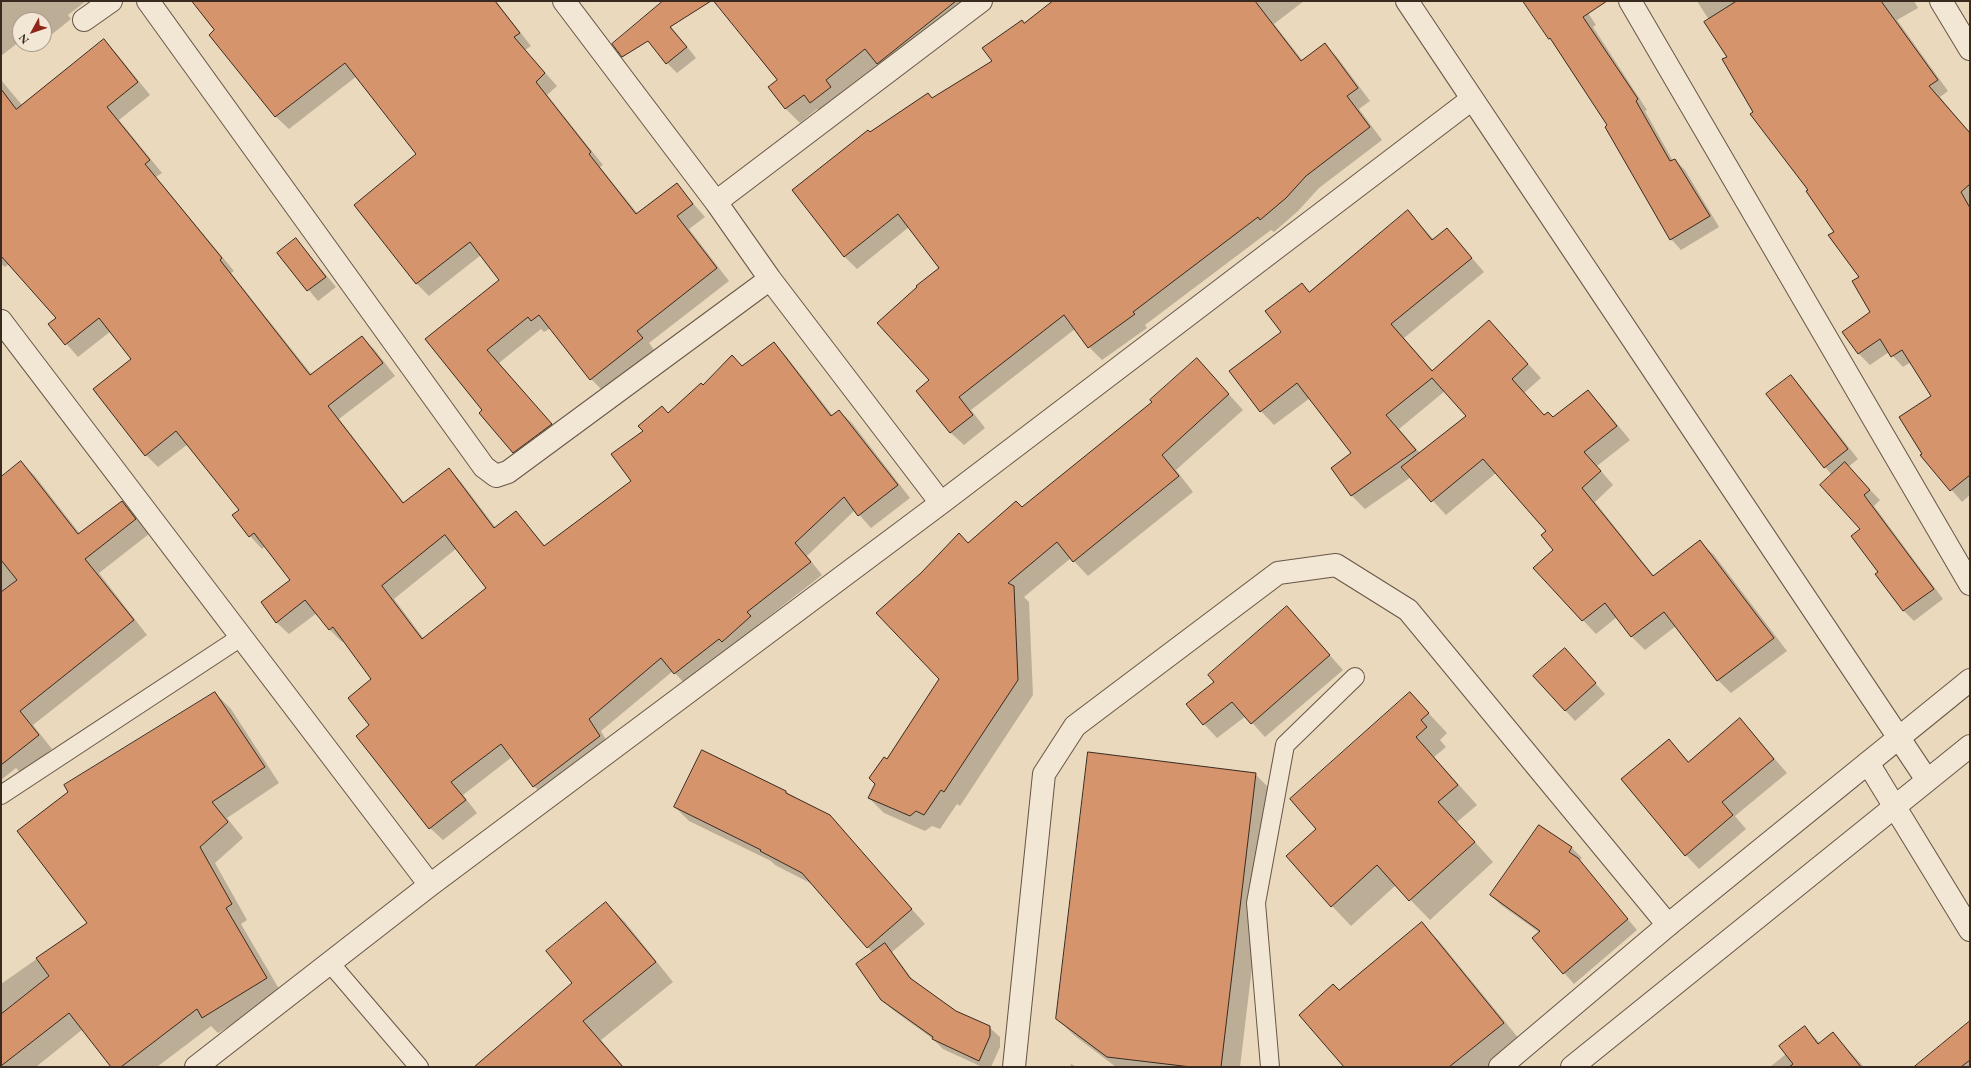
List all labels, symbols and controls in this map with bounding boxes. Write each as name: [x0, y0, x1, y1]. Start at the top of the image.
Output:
north arrow: [12, 12, 52, 52]
text: N: [15, 31, 32, 47]

